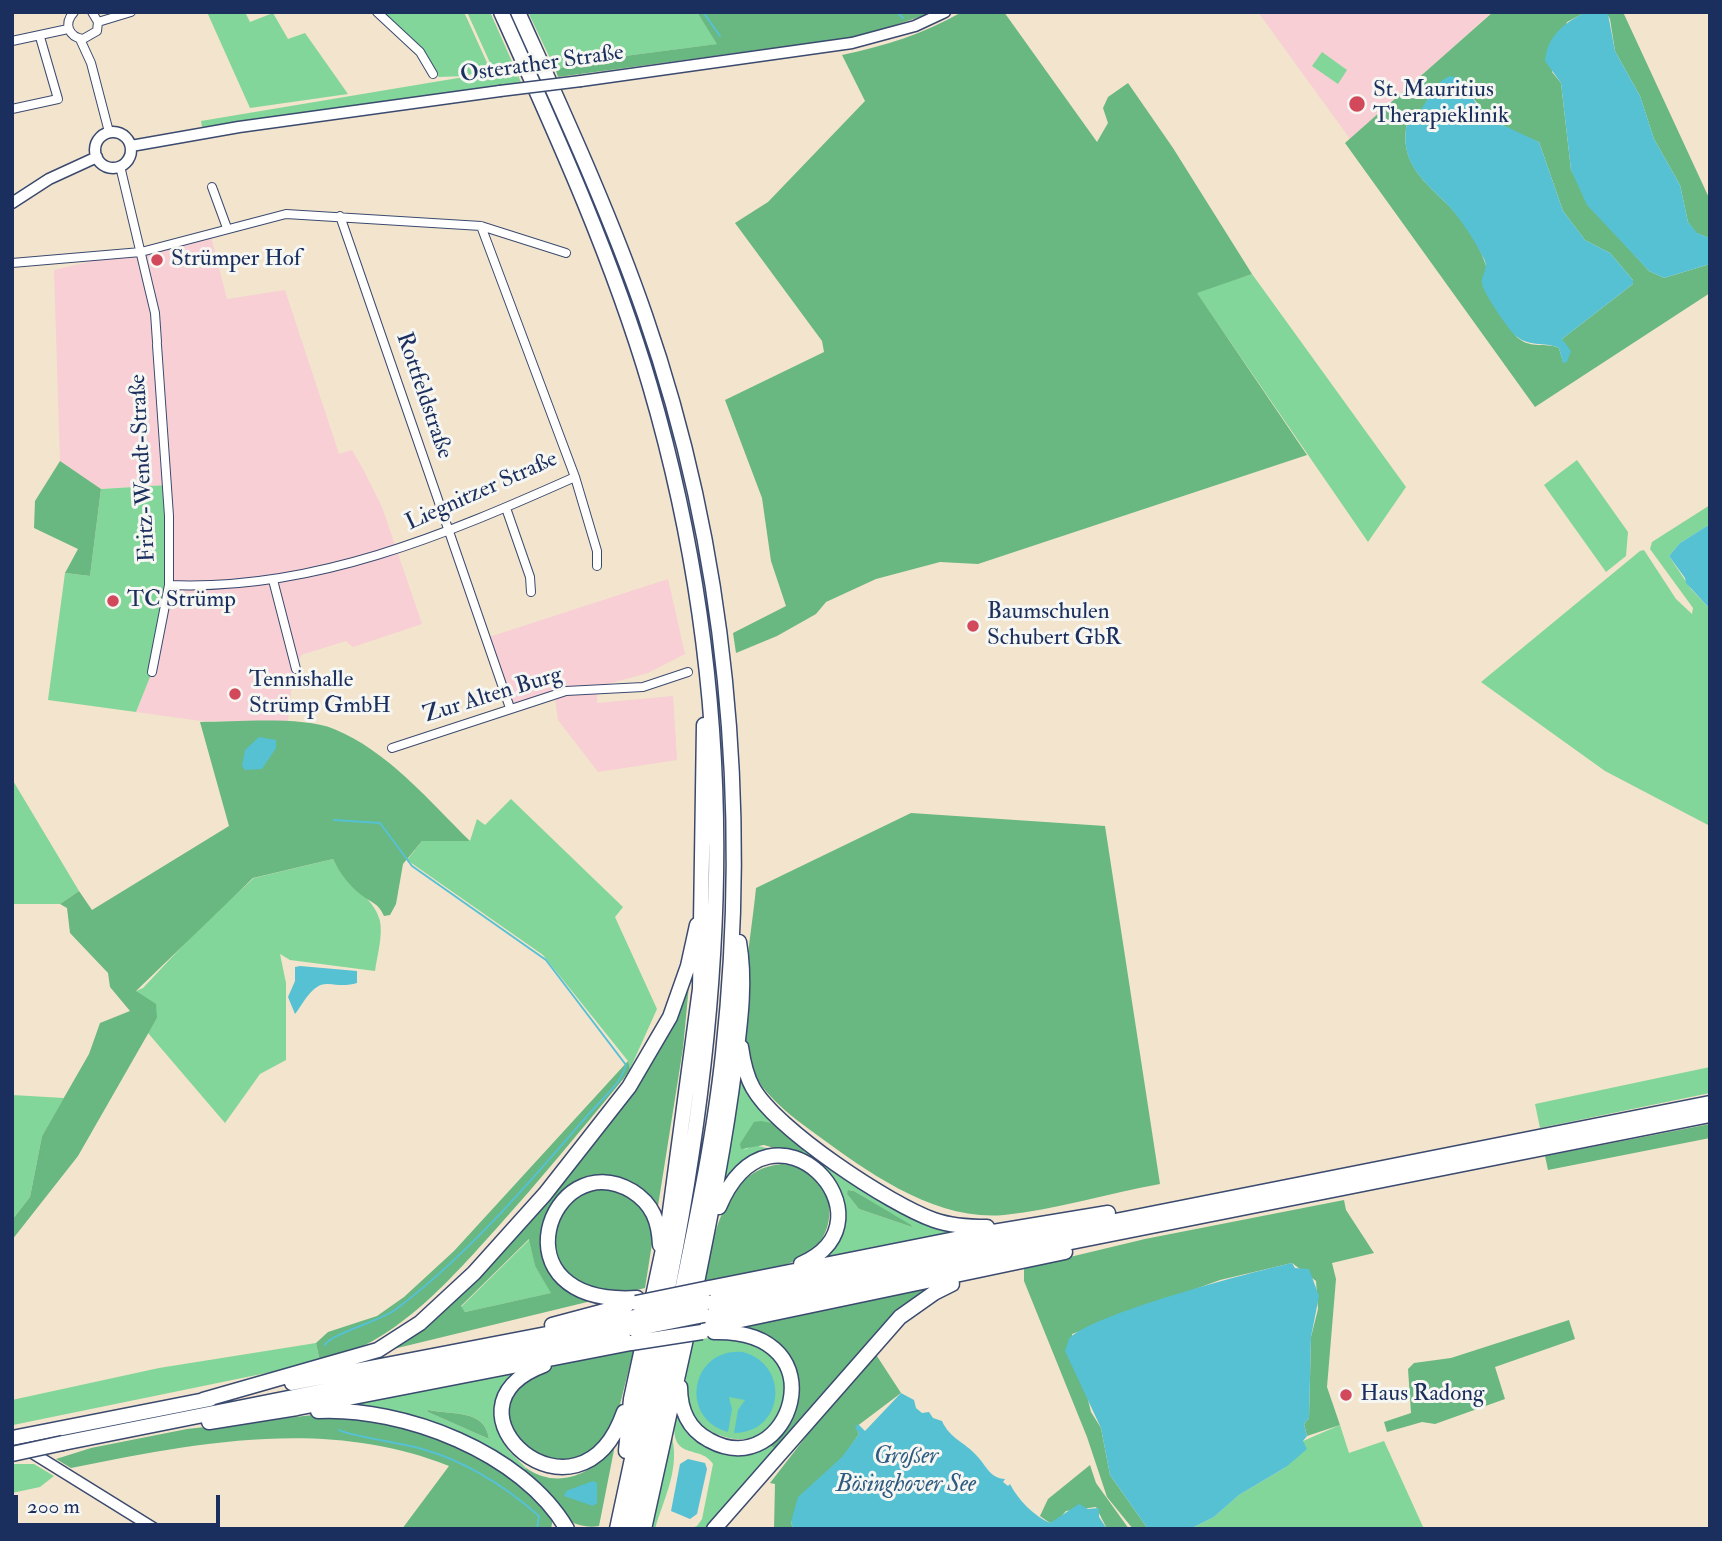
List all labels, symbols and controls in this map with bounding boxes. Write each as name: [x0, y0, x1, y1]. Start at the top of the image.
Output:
street label: Osterather Straße: [459, 40, 625, 90]
place label: St. Mauritius Therapieklinik: [1373, 77, 1509, 131]
marker: St. Mauritius Therapieklinik: [1347, 94, 1367, 114]
place label: Strümper Hof: [171, 246, 301, 274]
marker: Strümper Hof: [149, 252, 165, 268]
street label: Rottfeldstraße: [389, 329, 457, 463]
street label: Fritz-Wendt-Straße: [125, 373, 163, 563]
street label: Liegnitzer Straße: [402, 446, 562, 538]
place label: TC Strümp: [127, 587, 236, 615]
marker: TC Strümp: [105, 593, 121, 609]
place label: Baumschulen Schubert GbR: [987, 599, 1121, 653]
marker: Baumschulen Schubert GbR: [965, 618, 981, 634]
street label: Zur Alten Burg: [420, 662, 566, 730]
place label: Tennishalle Strümp GmbH: [249, 667, 391, 721]
marker: Tennishalle Strümp GmbH: [227, 686, 243, 702]
place label: Haus Radong: [1360, 1381, 1484, 1409]
marker: Haus Radong: [1338, 1387, 1354, 1403]
water label: Großer Bösinghover See: [836, 1444, 976, 1500]
scale bar: [18, 1482, 224, 1526]
text: 200 m: [27, 1493, 80, 1520]

